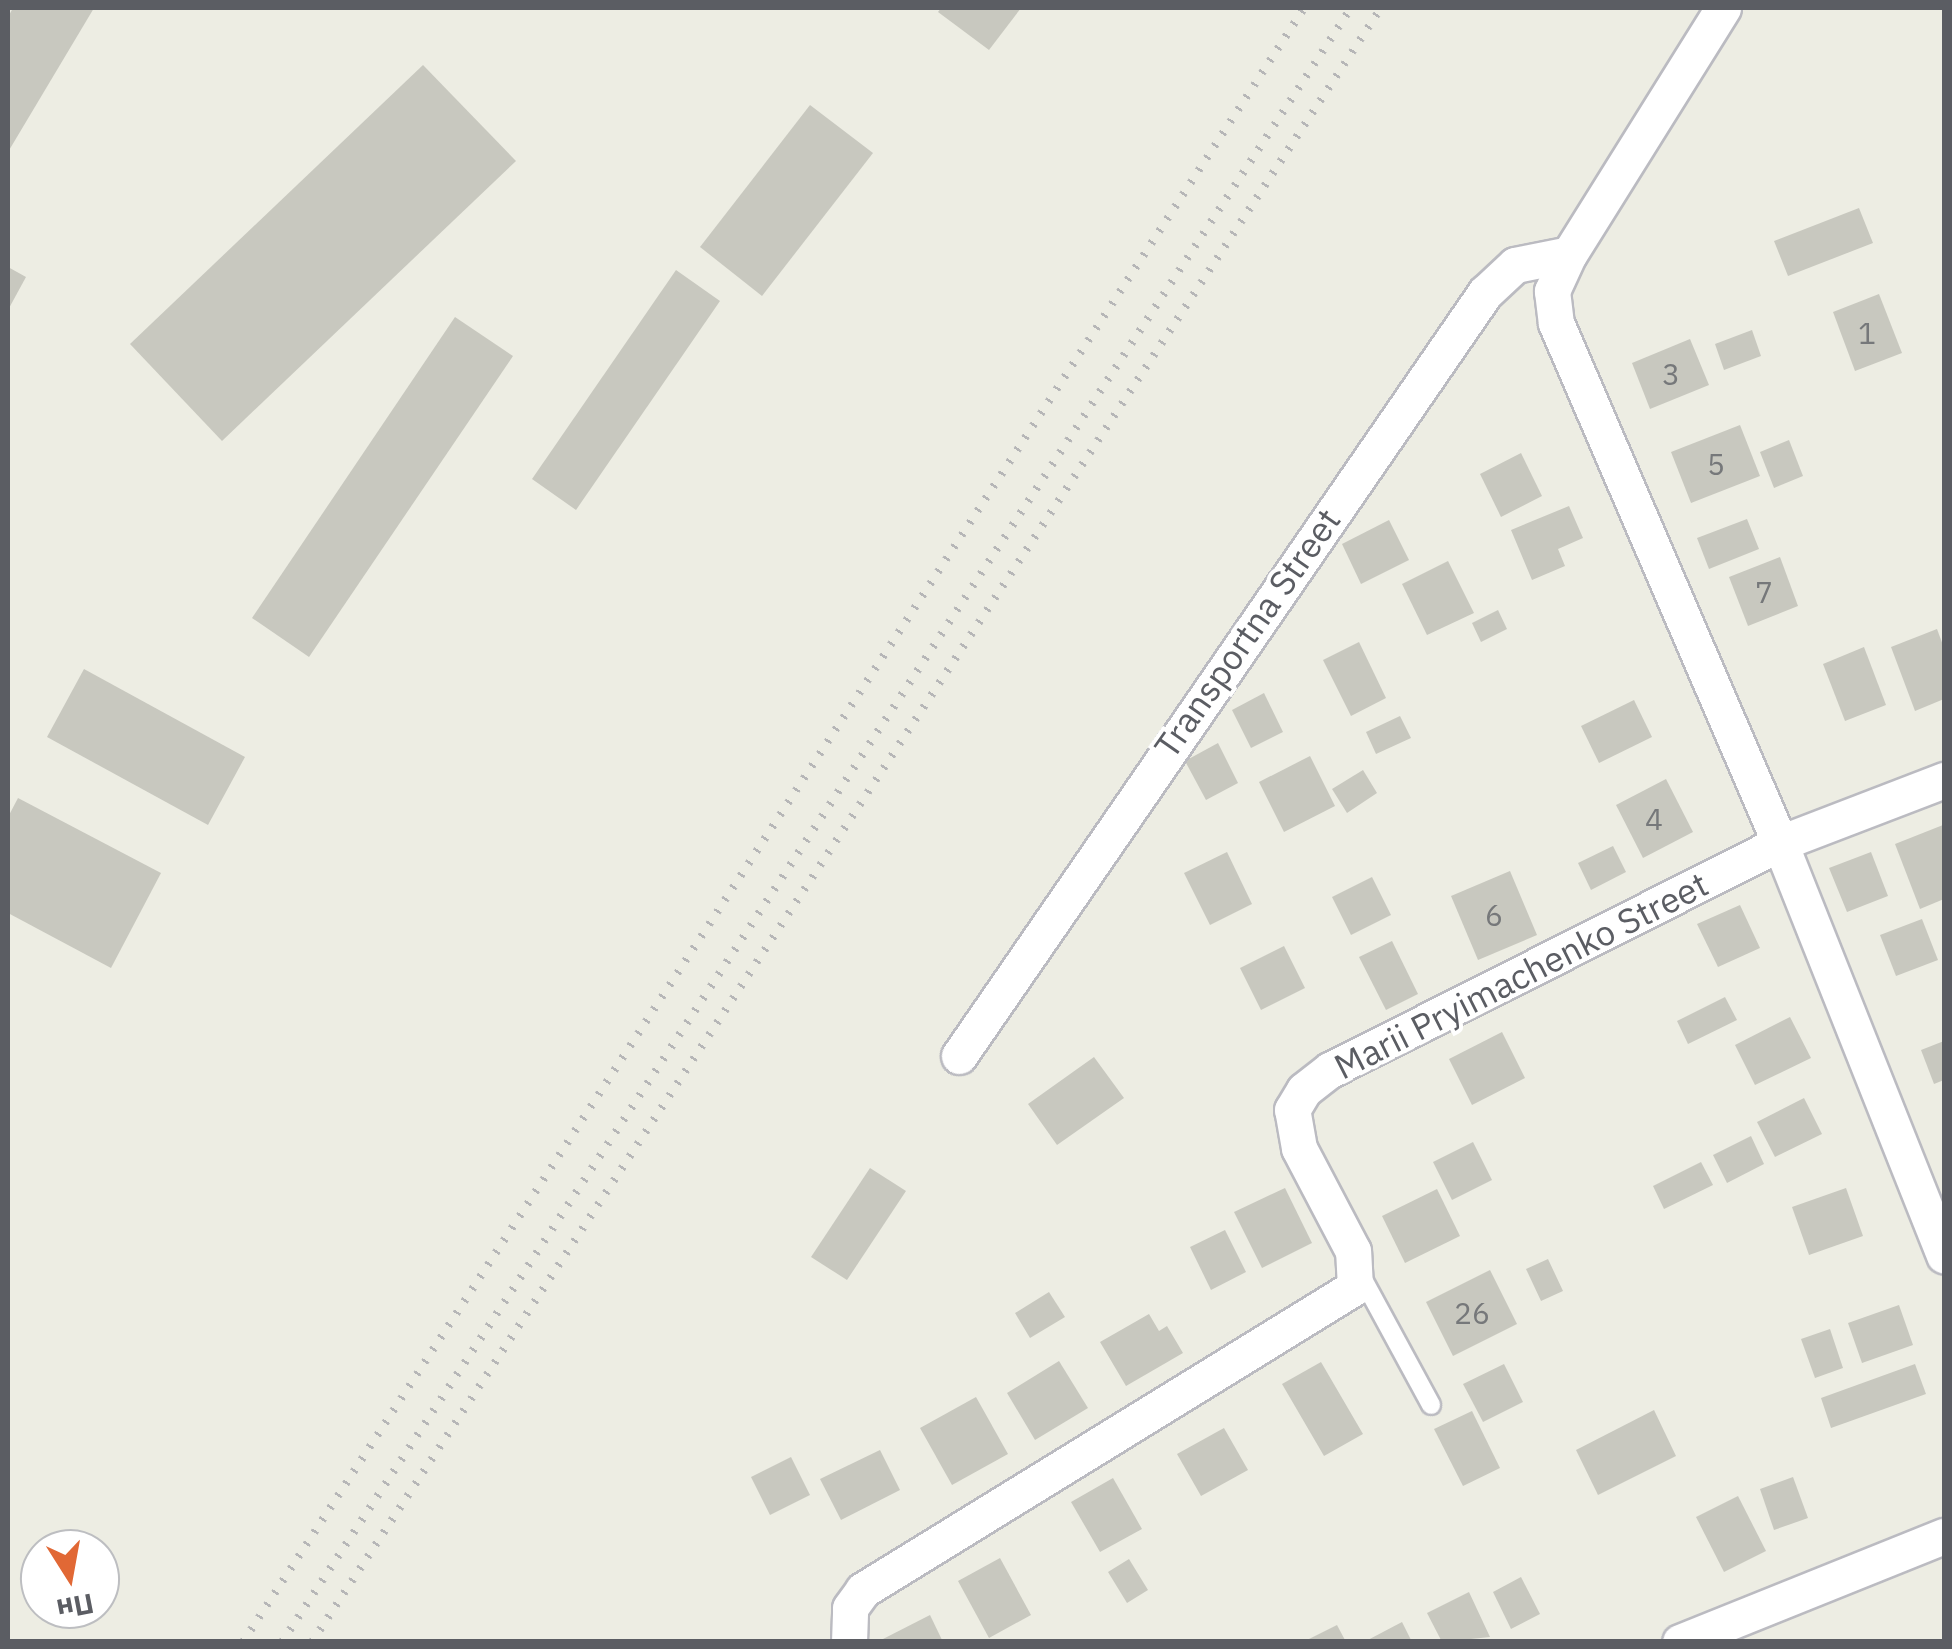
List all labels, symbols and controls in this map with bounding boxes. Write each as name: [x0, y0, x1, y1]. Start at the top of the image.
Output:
house number: 1: [1858, 315, 1876, 351]
house number: 3: [1662, 356, 1680, 392]
house number: 5: [1707, 446, 1725, 482]
street label: Transportna Street: [1145, 500, 1349, 766]
house number: 7: [1755, 574, 1773, 610]
house number: 4: [1645, 801, 1663, 837]
street label: Marii Pryimachenko Street: [1327, 862, 1715, 1088]
house number: 6: [1485, 897, 1503, 933]
house number: 26: [1454, 1295, 1490, 1331]
north arrow: [20, 1529, 120, 1629]
text: Пн: [54, 1585, 97, 1629]

